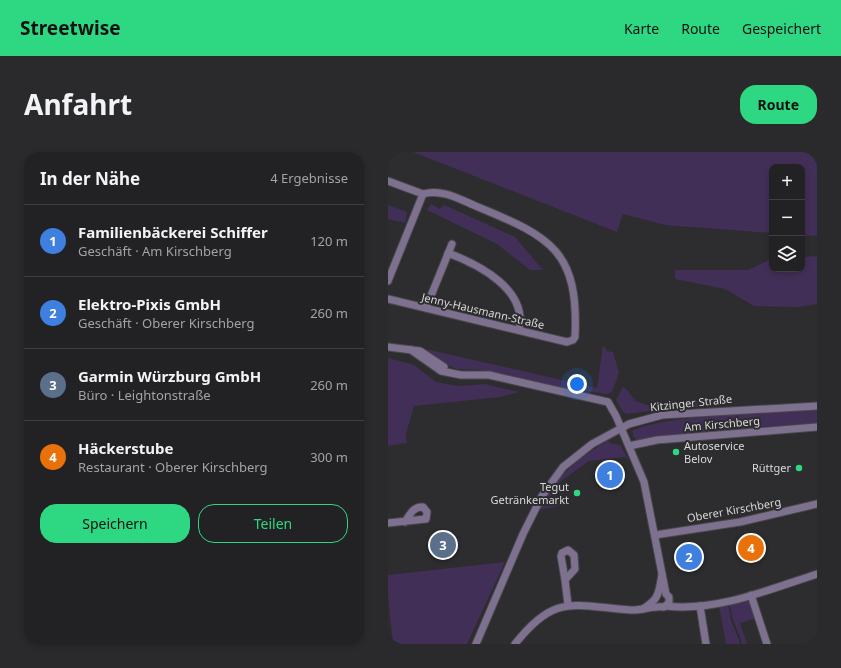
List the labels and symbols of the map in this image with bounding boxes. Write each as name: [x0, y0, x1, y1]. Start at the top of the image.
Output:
street label: Jenny-Hausmann-Straße: [419, 289, 546, 332]
your location: [567, 374, 587, 394]
street label: Kitzinger Straße: [649, 391, 733, 414]
street label: Am Kirschberg: [684, 413, 760, 434]
place label: Autoservice Belov: [684, 438, 744, 466]
marker: Autoservice Belov: [671, 447, 681, 457]
pin: 1: [597, 460, 623, 490]
place label: Rüttger: [752, 460, 791, 475]
marker: Rüttger: [794, 463, 804, 473]
place label: Tegut Getränkemarkt: [491, 479, 569, 507]
marker: Tegut Getränkemarkt: [572, 488, 582, 498]
street label: Oberer Kirschberg: [686, 494, 782, 525]
pin: 3: [430, 530, 456, 560]
pin: 4: [738, 533, 764, 563]
pin: 2: [676, 542, 702, 572]

